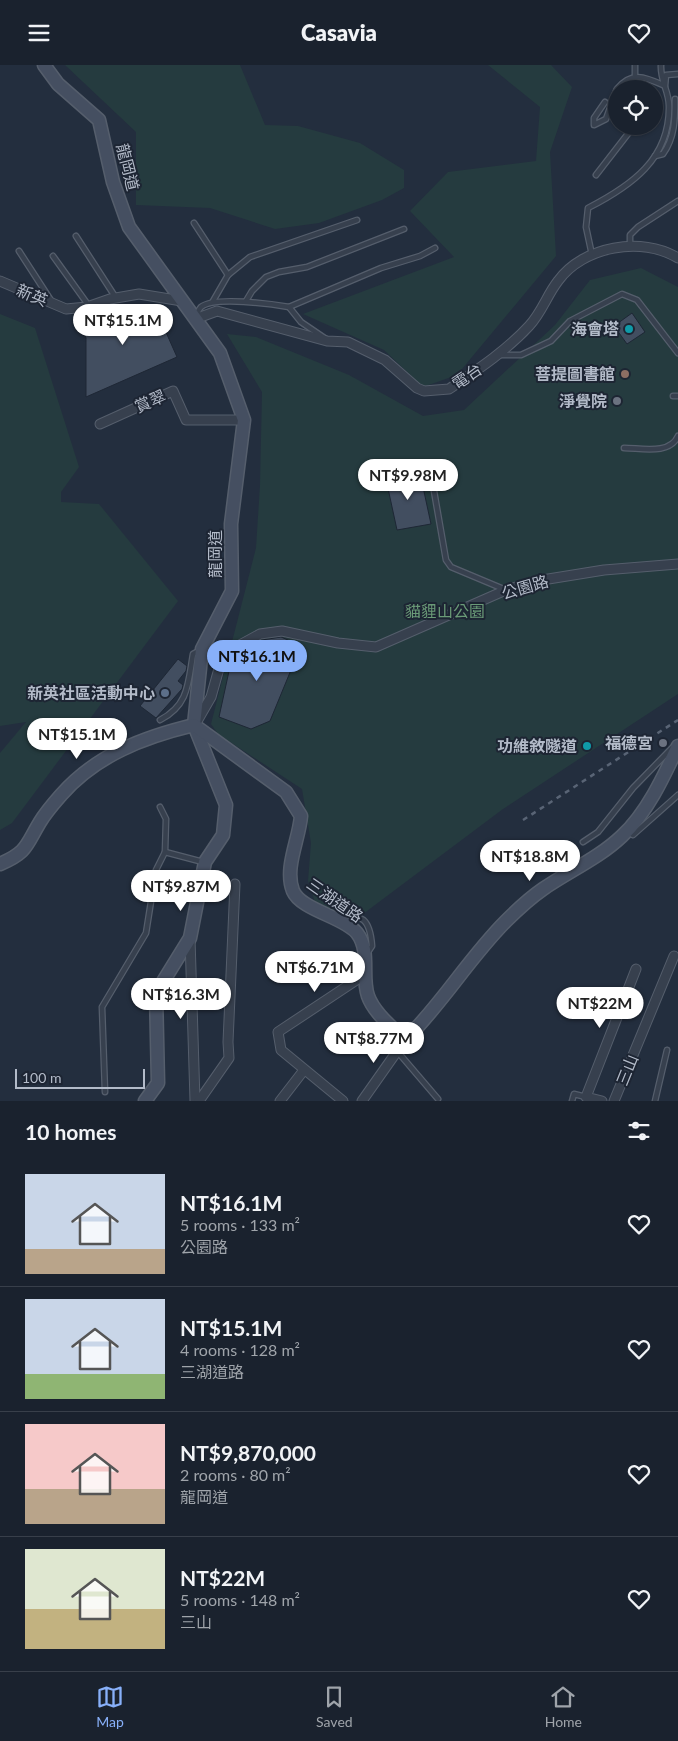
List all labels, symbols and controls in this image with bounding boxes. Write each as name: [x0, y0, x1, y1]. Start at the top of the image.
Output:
icon: menu: [25, 19, 53, 47]
text: Casavia: [301, 19, 377, 46]
icon: heart: [625, 19, 653, 47]
map controls: [608, 80, 663, 135]
button: locate: [608, 80, 663, 135]
street label: 龍岡道: [113, 141, 144, 192]
street label: 新英: [14, 280, 51, 310]
pin: NT$15.1M: [71, 303, 175, 346]
text: NT$15.1M: [84, 310, 162, 329]
place label: 海會塔: [571, 319, 619, 338]
marker: 海會塔: [623, 323, 635, 335]
street label: 電台: [448, 359, 485, 392]
place label: 菩提圖書館: [535, 364, 615, 383]
marker: 菩提圖書館: [619, 368, 631, 380]
street label: 賞翠: [131, 385, 168, 416]
place label: 淨覺院: [559, 391, 607, 410]
marker: 淨覺院: [611, 395, 623, 407]
pin: NT$9.98M: [356, 459, 460, 501]
text: NT$9.98M: [369, 465, 447, 484]
street label: 龍岡道: [205, 530, 224, 578]
street label: 公園路: [499, 571, 551, 602]
park label: 貓貍山公園: [405, 601, 485, 620]
pin: NT$16.1M: [205, 639, 309, 682]
text: NT$16.1M: [218, 646, 296, 665]
place label: 新英社區活動中心: [27, 683, 155, 702]
marker: 新英社區活動中心: [159, 687, 171, 699]
pin: NT$15.1M: [25, 717, 129, 760]
text: NT$15.1M: [38, 724, 116, 743]
place label: 福德宮: [605, 733, 653, 752]
place label: 功維敘隧道: [497, 736, 577, 755]
marker: 福德宮: [657, 737, 669, 749]
marker: 功維敘隧道: [581, 740, 593, 752]
pin: NT$18.8M: [478, 839, 582, 882]
text: NT$18.8M: [491, 846, 569, 865]
pin: NT$9.87M: [129, 869, 233, 912]
street label: 三湖道路: [304, 873, 367, 926]
text: NT$9.87M: [142, 876, 220, 895]
pin: NT$6.71M: [263, 951, 367, 993]
text: NT$6.71M: [276, 957, 354, 976]
pin: NT$16.3M: [129, 977, 233, 1020]
text: NT$16.3M: [142, 984, 220, 1003]
pin: NT$22M: [559, 987, 641, 1029]
text: NT$22M: [568, 993, 632, 1012]
pin: NT$8.77M: [322, 1021, 426, 1064]
text: NT$8.77M: [335, 1028, 413, 1047]
street label: 三山: [612, 1051, 641, 1088]
scale bar: [15, 1066, 145, 1089]
text: 100 m: [22, 1069, 61, 1086]
icon: filters: [625, 1117, 653, 1145]
text: 10 homes: [25, 1119, 116, 1144]
text: NT$16.1M: [180, 1190, 282, 1215]
icon: home: [65, 1194, 125, 1254]
icon: heart: [625, 1210, 653, 1238]
text: 5 rooms · 133 m²: [180, 1215, 300, 1234]
text: 公園路: [180, 1237, 228, 1256]
text: NT$15.1M: [180, 1315, 282, 1340]
icon: home: [65, 1319, 125, 1379]
icon: heart: [625, 1335, 653, 1363]
text: 4 rooms · 128 m²: [180, 1340, 300, 1359]
text: 三湖道路: [180, 1362, 244, 1381]
text: NT$9,870,000: [180, 1440, 316, 1465]
icon: home: [65, 1444, 125, 1504]
icon: heart: [625, 1460, 653, 1488]
text: 2 rooms · 80 m²: [180, 1465, 291, 1484]
text: 龍岡道: [180, 1487, 228, 1506]
text: NT$22M: [180, 1565, 265, 1590]
icon: home: [65, 1569, 125, 1629]
icon: heart: [625, 1585, 653, 1613]
text: 5 rooms · 148 m²: [180, 1590, 300, 1609]
text: 三山: [180, 1612, 212, 1631]
tab: Map: [96, 1683, 124, 1730]
tab: Saved: [316, 1683, 353, 1730]
tab: Home: [545, 1683, 582, 1730]

